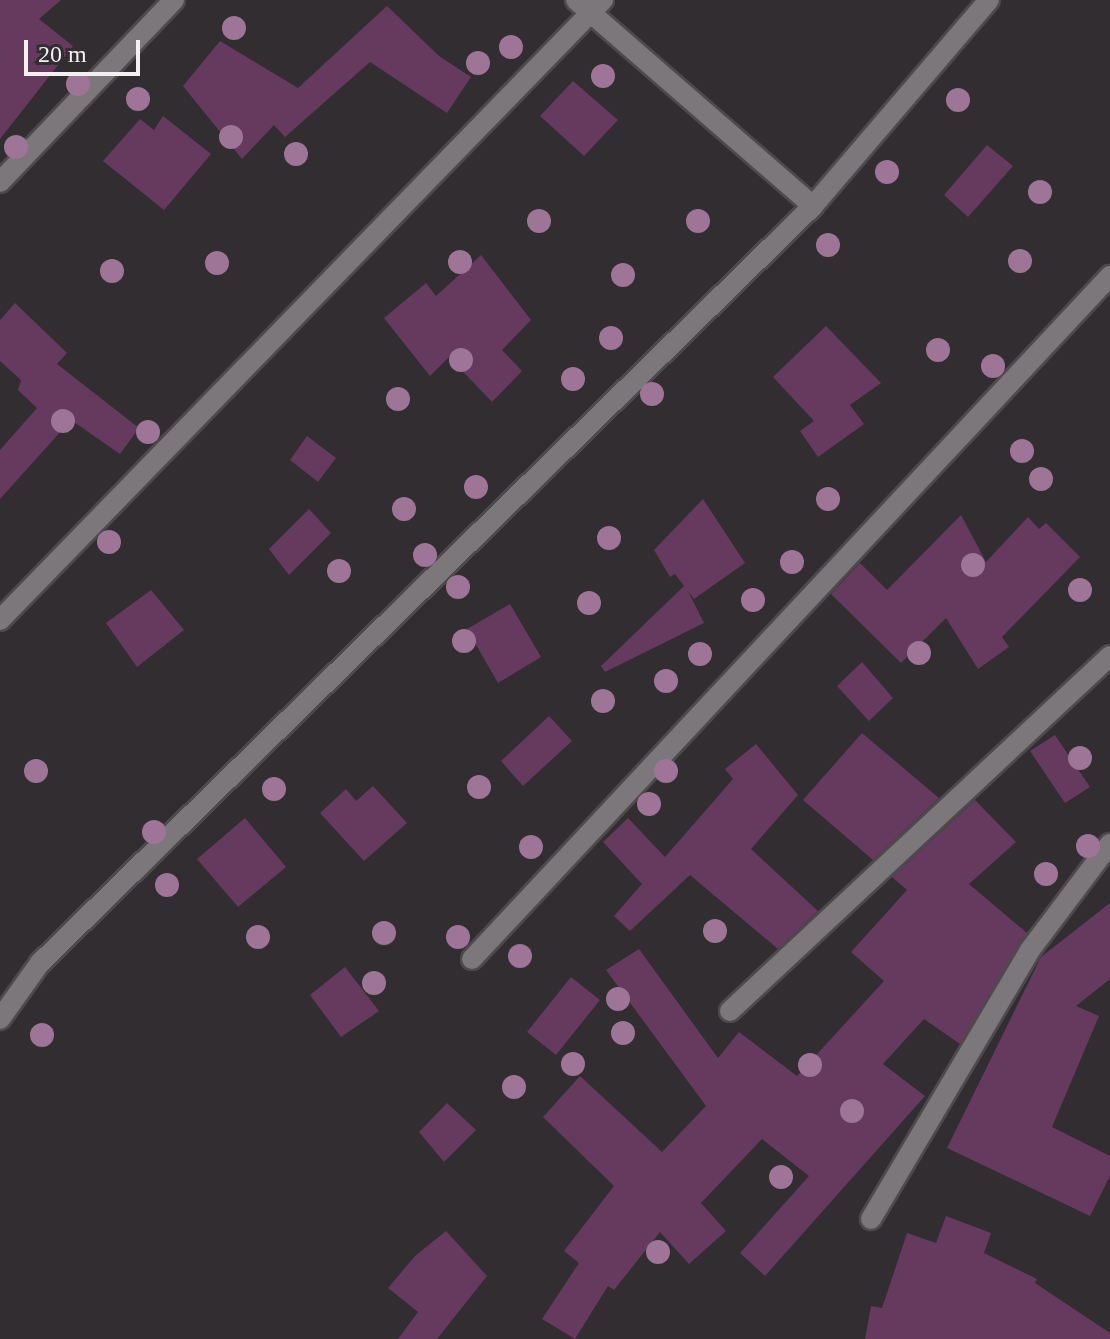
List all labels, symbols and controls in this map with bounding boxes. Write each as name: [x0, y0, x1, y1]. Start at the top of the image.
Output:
scale bar: [28, 24, 144, 74]
text: 20 m: [38, 41, 87, 67]

